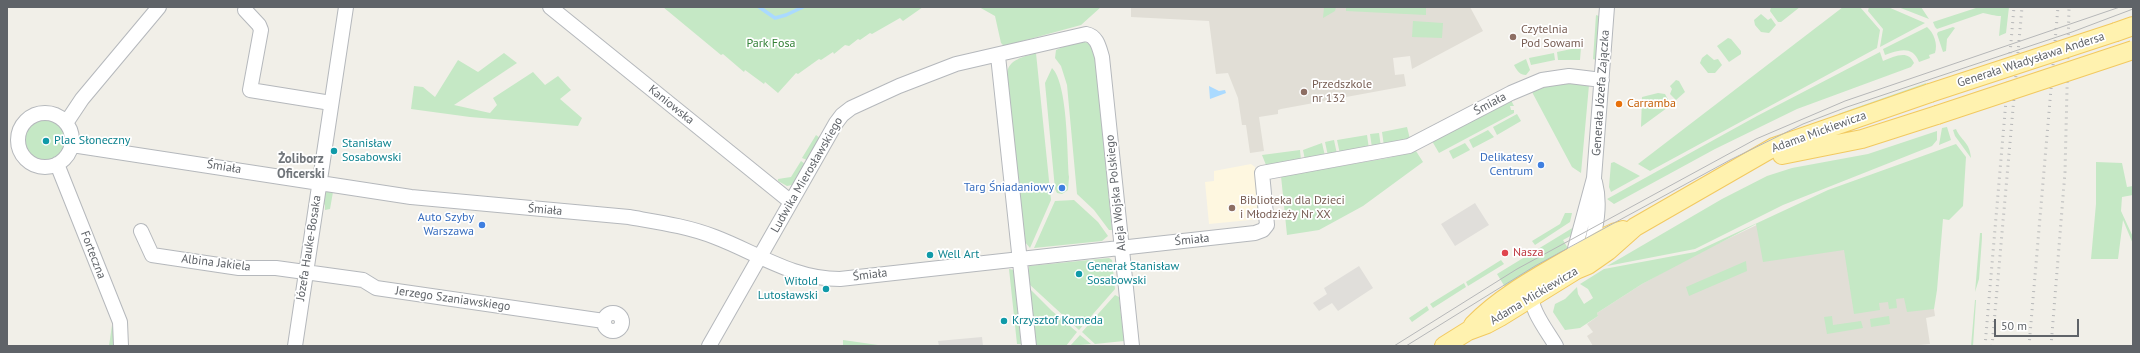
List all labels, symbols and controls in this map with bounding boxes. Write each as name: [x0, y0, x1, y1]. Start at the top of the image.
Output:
place label: Czytelnia Pod Sowami: [1521, 23, 1584, 51]
street label: Generała Józefa Zajączka: [1589, 29, 1613, 157]
street label: Generała Władysława Andersa: [1956, 29, 2106, 91]
marker: Czytelnia Pod Sowami: [1508, 32, 1518, 42]
park label: Park Fosa: [747, 37, 795, 51]
place label: Przedszkole nr 132: [1312, 78, 1372, 106]
street label: Kaniowska: [645, 82, 697, 128]
marker: Przedszkole nr 132: [1299, 87, 1309, 97]
street label: Śmiała: [1471, 89, 1509, 119]
place label: Carramba: [1627, 97, 1676, 111]
marker: Carramba: [1614, 99, 1624, 109]
street label: Adama Mickiewicza: [1770, 108, 1868, 156]
street label: Ludwika Mierosławskiego: [768, 115, 846, 235]
place label: Plac Słoneczny: [54, 134, 130, 148]
street label: Aleja Wojska Polskiego: [1103, 134, 1129, 252]
marker: Plac Słoneczny: [41, 136, 51, 146]
place label: Stanisław Sosabowski: [342, 137, 401, 165]
marker: Stanisław Sosabowski: [329, 146, 339, 156]
district label: Żoliborz Oficerski: [277, 151, 325, 182]
place label: Delikatesy Centrum: [1480, 151, 1533, 179]
street label: Śmiała: [206, 157, 242, 177]
marker: Delikatesy Centrum: [1536, 160, 1546, 170]
place label: Targ Śniadaniowy: [964, 181, 1054, 195]
marker: Targ Śniadaniowy: [1057, 183, 1067, 193]
street label: Józefa Hauke-Bosaka: [294, 194, 324, 302]
place label: Biblioteka dla Dzieci i Młodzieży Nr XX: [1240, 194, 1345, 222]
street label: Śmiała: [527, 201, 563, 219]
marker: Biblioteka dla Dzieci i Młodzieży Nr XX: [1227, 203, 1237, 213]
place label: Auto Szyby Warszawa: [418, 211, 474, 239]
marker: Auto Szyby Warszawa: [477, 220, 487, 230]
street label: Forteczna: [77, 229, 109, 281]
street label: Śmiała: [1174, 231, 1210, 249]
place label: Nasza: [1513, 246, 1543, 260]
place label: Well Art: [938, 248, 979, 262]
marker: Nasza: [1500, 248, 1510, 258]
marker: Well Art: [925, 250, 935, 260]
street label: Albina Jakiela: [180, 252, 252, 274]
place label: Generał Stanisław Sosabowski: [1087, 260, 1179, 288]
street label: Adama Mickiewicza: [1487, 264, 1581, 328]
street label: Śmiała: [852, 266, 888, 284]
marker: Generał Stanisław Sosabowski: [1074, 269, 1084, 279]
place label: Witold Lutosławski: [758, 275, 818, 303]
street label: Jerzego Szaniawskiego: [395, 284, 511, 314]
marker: Witold Lutosławski: [821, 284, 831, 294]
scale bar: [1996, 311, 2081, 337]
place label: Krzysztof Komeda: [1012, 314, 1103, 328]
marker: Krzysztof Komeda: [999, 316, 1009, 326]
text: 50 m: [2001, 318, 2027, 333]

